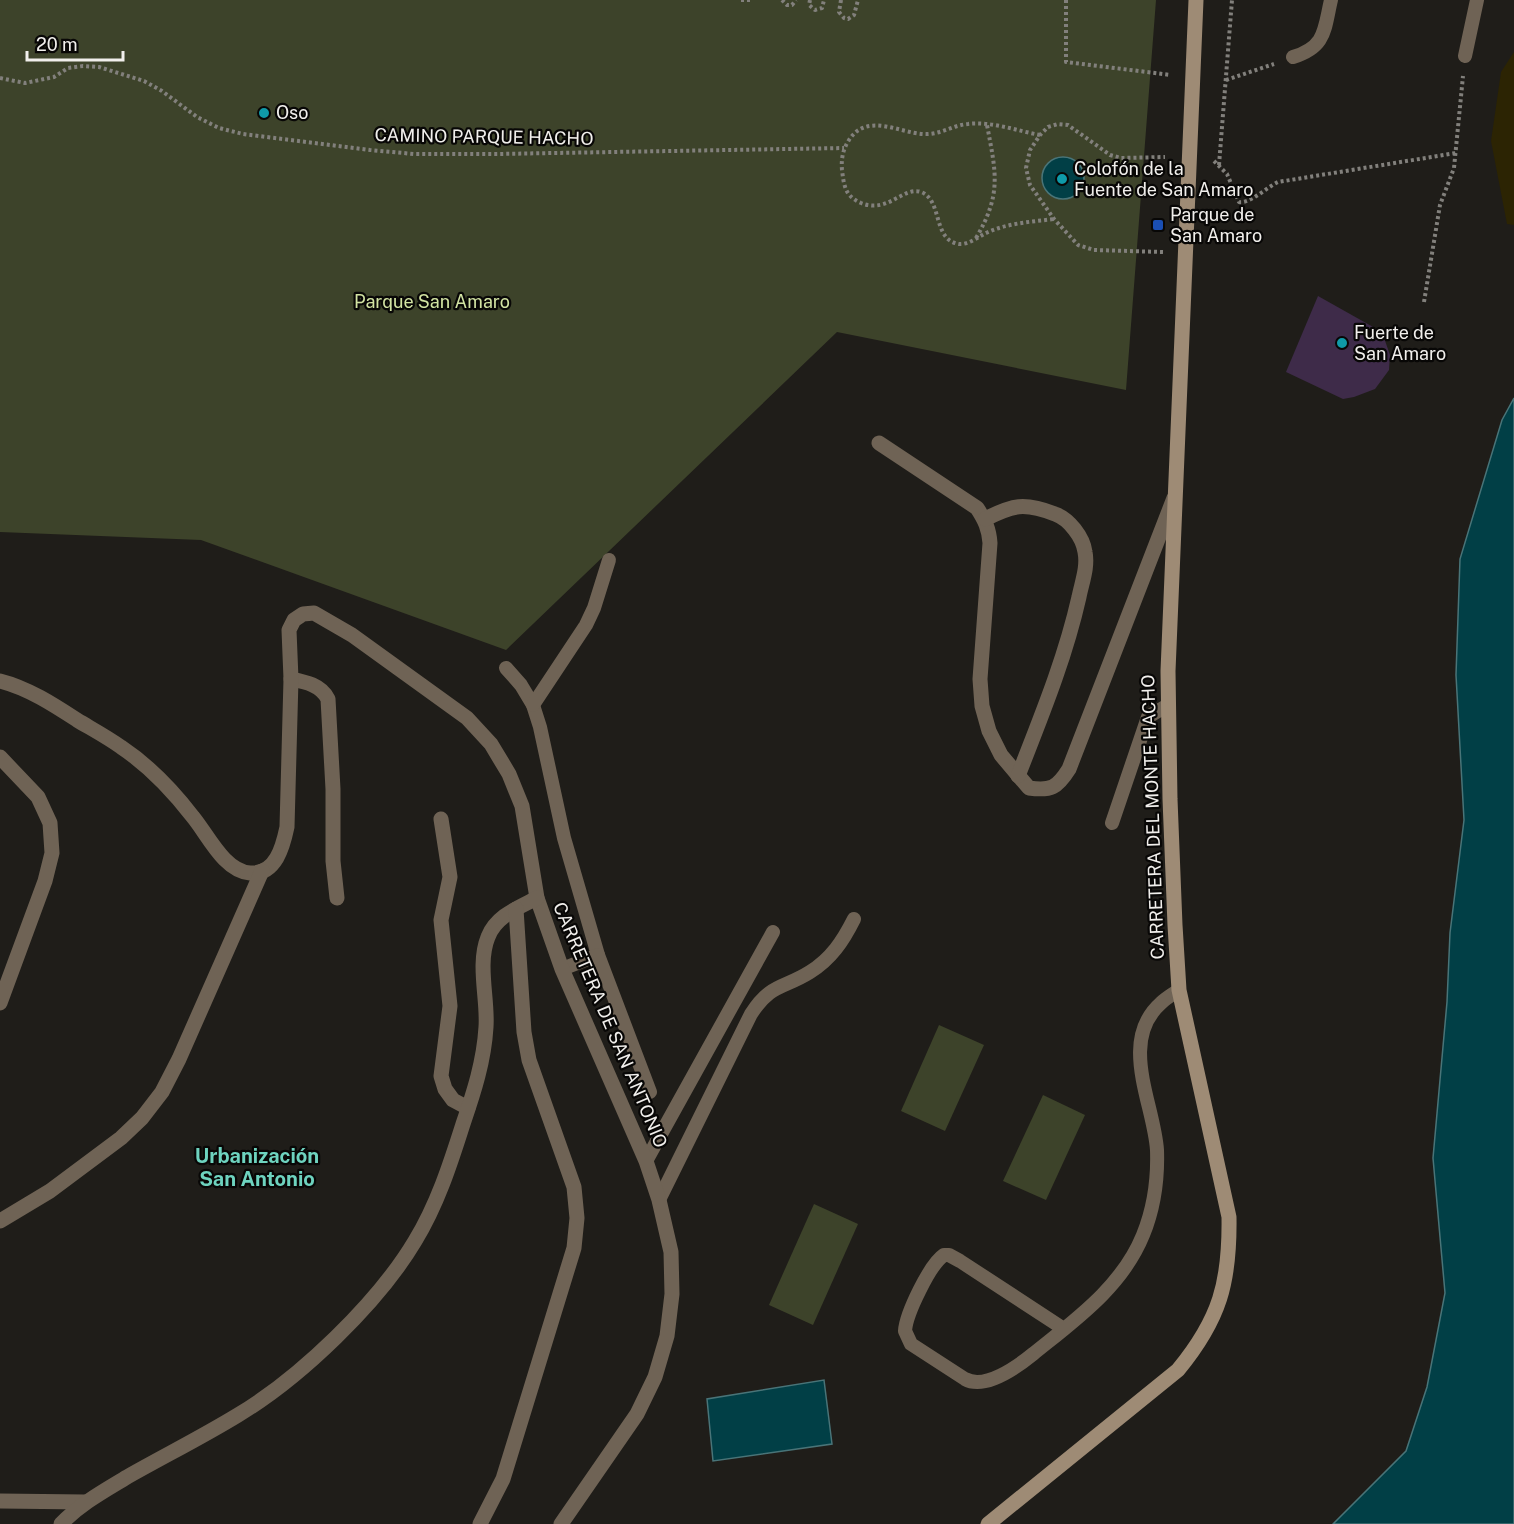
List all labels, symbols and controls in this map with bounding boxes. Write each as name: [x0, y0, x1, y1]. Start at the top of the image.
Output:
scale bar: [27, 24, 123, 62]
text: 20 m: [36, 34, 78, 55]
place label: Oso: [276, 102, 308, 123]
marker: Oso: [257, 106, 271, 120]
street label: CAMINO PARQUE HACHO: [374, 124, 594, 149]
place label: Colofón de la Fuente de San Amaro: [1074, 158, 1253, 200]
marker: Colofón de la Fuente de San Amaro: [1055, 172, 1069, 186]
place label: Parque de San Amaro: [1170, 204, 1262, 246]
marker: Parque de San Amaro: [1151, 218, 1165, 232]
park label: Parque San Amaro: [354, 291, 510, 312]
place label: Fuerte de San Amaro: [1354, 322, 1446, 364]
marker: Fuerte de San Amaro: [1335, 336, 1349, 350]
street label: CARRETERA DEL MONTE HACHO: [1137, 674, 1168, 960]
street label: CARRETERA DE SAN ANTONIO: [549, 899, 672, 1151]
district label: Urbanización San Antonio: [195, 1144, 319, 1191]

